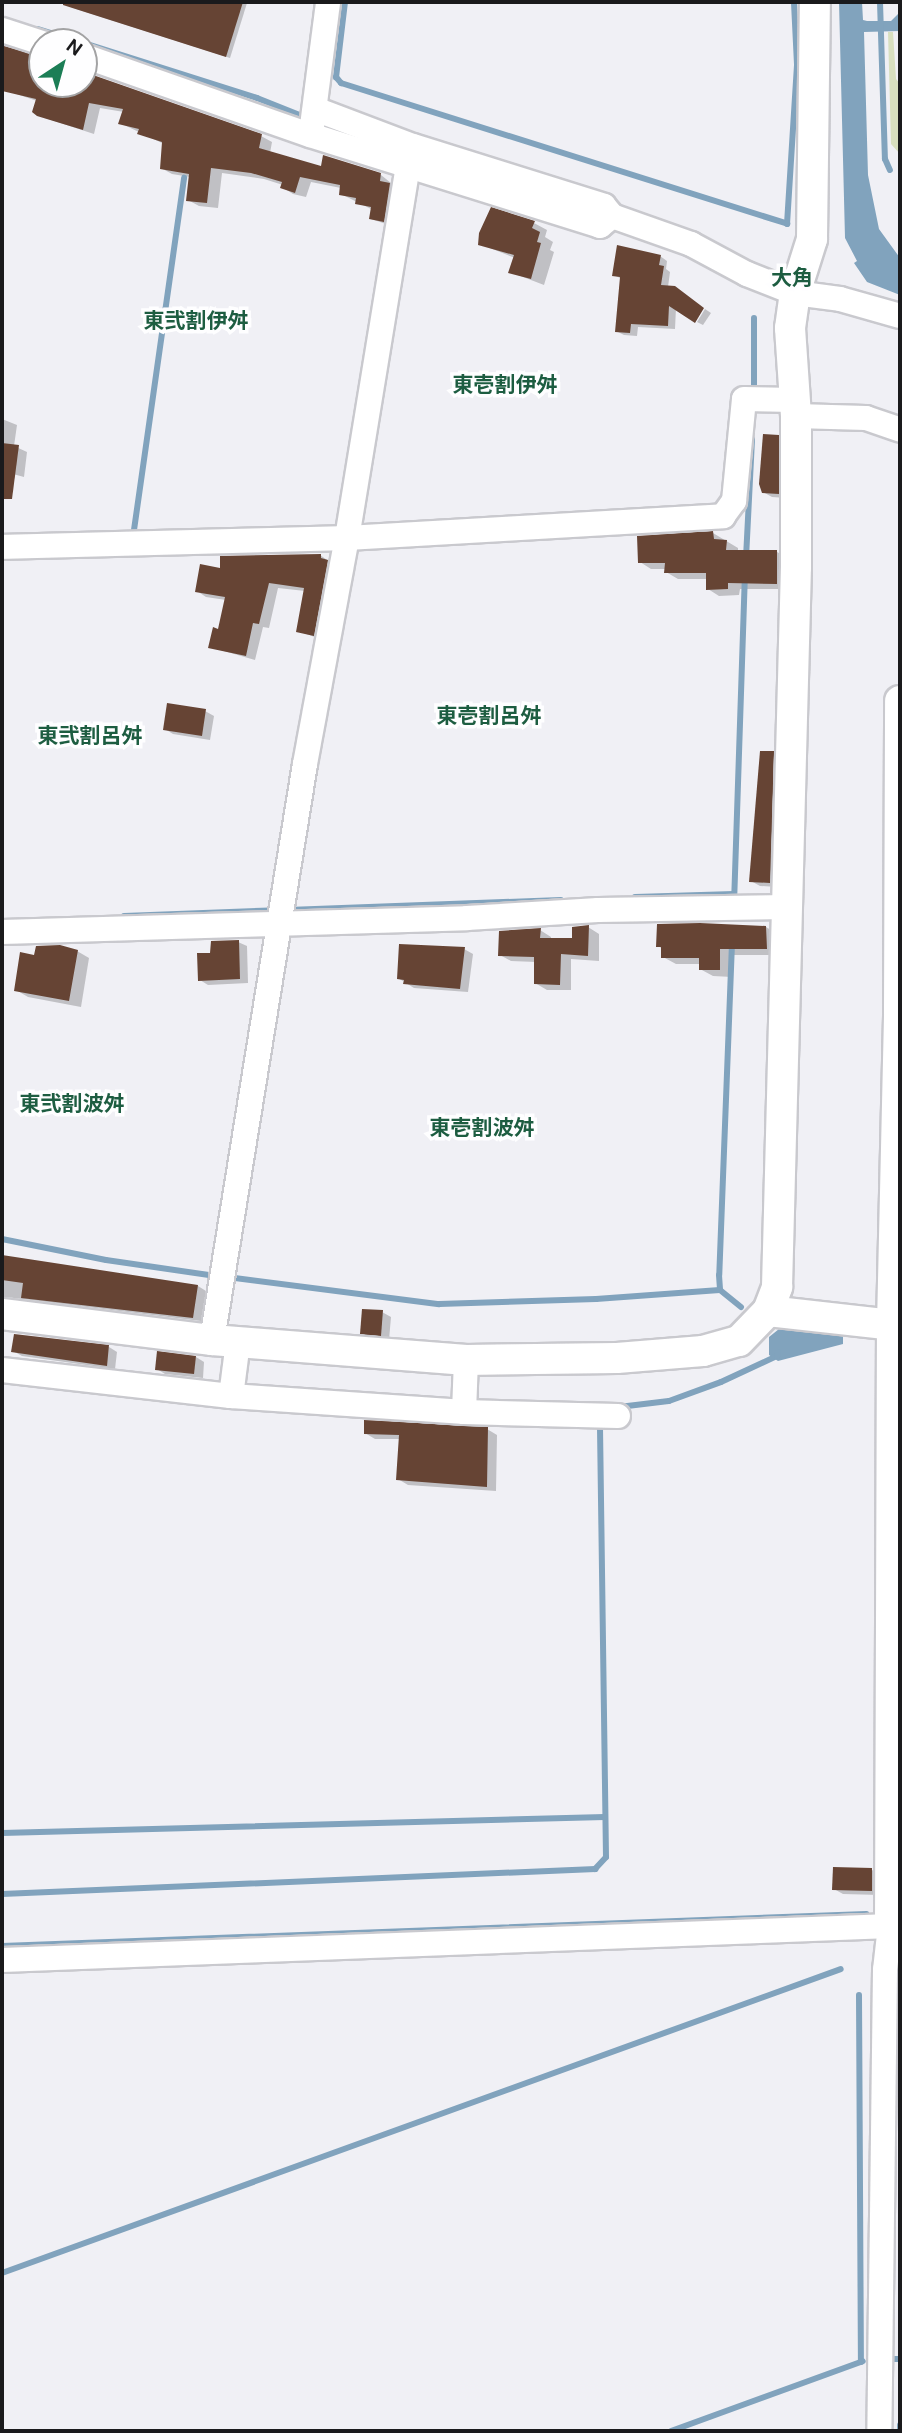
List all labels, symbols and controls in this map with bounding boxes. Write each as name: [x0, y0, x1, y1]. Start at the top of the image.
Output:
north arrow: [28, 28, 98, 98]
text: N: [62, 33, 87, 61]
district label: 大角: [771, 265, 813, 291]
district label: 東弐割伊舛: [144, 308, 248, 334]
district label: 東壱割伊舛: [453, 372, 557, 398]
district label: 東壱割呂舛: [437, 703, 541, 729]
district label: 東弐割呂舛: [38, 723, 142, 749]
district label: 東弐割波舛: [20, 1091, 124, 1117]
district label: 東壱割波舛: [430, 1115, 534, 1141]

